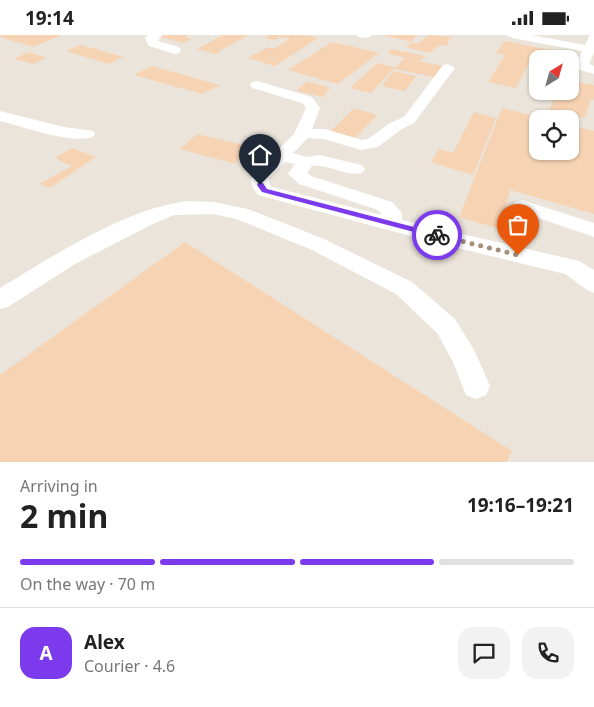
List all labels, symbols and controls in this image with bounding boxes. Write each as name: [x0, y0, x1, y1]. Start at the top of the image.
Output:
text: 19:14: [25, 5, 74, 31]
north arrow: [529, 50, 579, 100]
map controls: [529, 50, 579, 160]
button: locate: [529, 110, 579, 160]
pin: [239, 134, 281, 185]
icon: home: [246, 141, 274, 169]
pin: [497, 204, 539, 255]
courier: [412, 210, 462, 260]
icon: bag: [504, 211, 532, 239]
icon: bike: [423, 221, 451, 249]
text: Arriving in: [20, 475, 98, 497]
text: 19:16–19:21: [467, 492, 574, 518]
text: 2 min: [20, 494, 108, 537]
text: On the way · 70 m: [20, 573, 155, 595]
button: chat: [458, 627, 510, 679]
button: phone: [522, 627, 574, 679]
text: Alex: [84, 629, 125, 655]
text: A: [39, 640, 53, 666]
text: Courier · 4.6: [84, 655, 175, 677]

